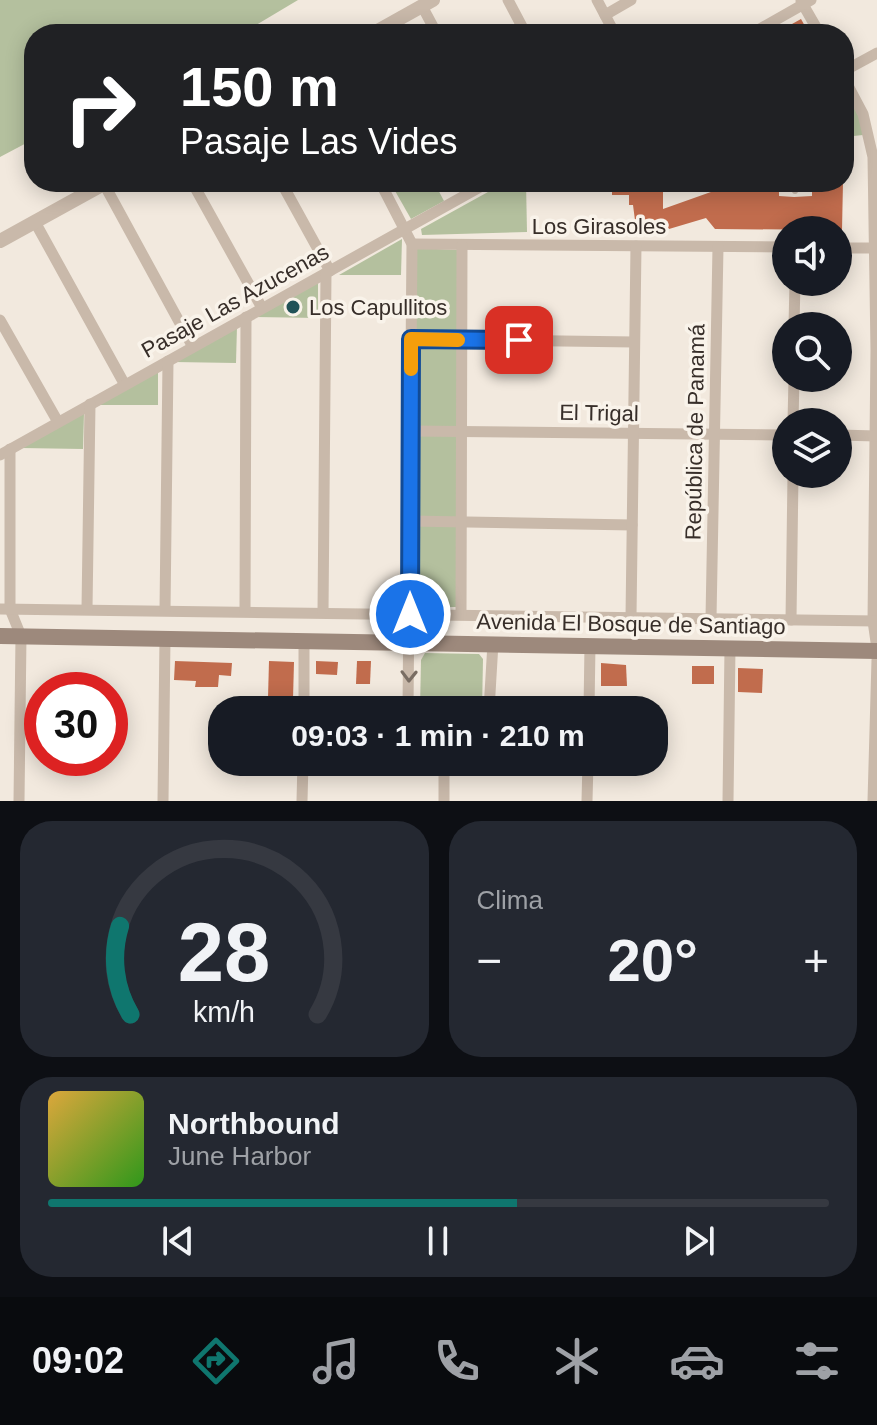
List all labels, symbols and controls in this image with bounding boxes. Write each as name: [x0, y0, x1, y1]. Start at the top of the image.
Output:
text: 150 m: [180, 55, 339, 118]
icon: right: [48, 56, 152, 160]
text: Pasaje Las Vides: [180, 121, 458, 162]
street label: Los Girasoles: [532, 214, 666, 239]
map controls: [772, 216, 852, 488]
button: sound: [772, 216, 852, 296]
street label: Pasaje Las Azucenas: [137, 239, 333, 363]
place label: Los Capullitos: [309, 295, 447, 320]
marker: Los Capullitos: [284, 298, 302, 316]
pin: [485, 306, 553, 374]
button: search: [772, 312, 852, 392]
icon: arrive: [497, 318, 541, 362]
street label: República de Panamá: [681, 323, 709, 540]
street label: El Trigal: [559, 400, 639, 426]
button: layers: [772, 408, 852, 488]
position arrow: [368, 572, 452, 656]
street label: Avenida El Bosque de Santiago: [476, 609, 786, 639]
one-way arrow: [400, 670, 417, 683]
speed limit sign: 30: [24, 672, 128, 776]
text: 09:03 · 1 min · 210 m: [291, 719, 585, 752]
text: Clima: [477, 885, 543, 915]
text: 28: [178, 906, 271, 999]
text: 20°: [607, 927, 698, 994]
text: −: [477, 936, 502, 985]
text: +: [803, 936, 829, 985]
text: km/h: [193, 996, 255, 1028]
text: Northbound: [168, 1107, 340, 1140]
text: June Harbor: [168, 1141, 311, 1171]
icon: previous: [156, 1219, 200, 1263]
icon: pause: [416, 1219, 460, 1263]
icon: next: [677, 1219, 721, 1263]
icon: directions: [188, 1333, 244, 1389]
icon: music: [308, 1333, 364, 1389]
icon: phone: [429, 1333, 485, 1389]
icon: climate: [549, 1333, 605, 1389]
icon: car: [669, 1333, 725, 1389]
icon: filters: [789, 1333, 845, 1389]
text: 09:02: [32, 1340, 124, 1381]

